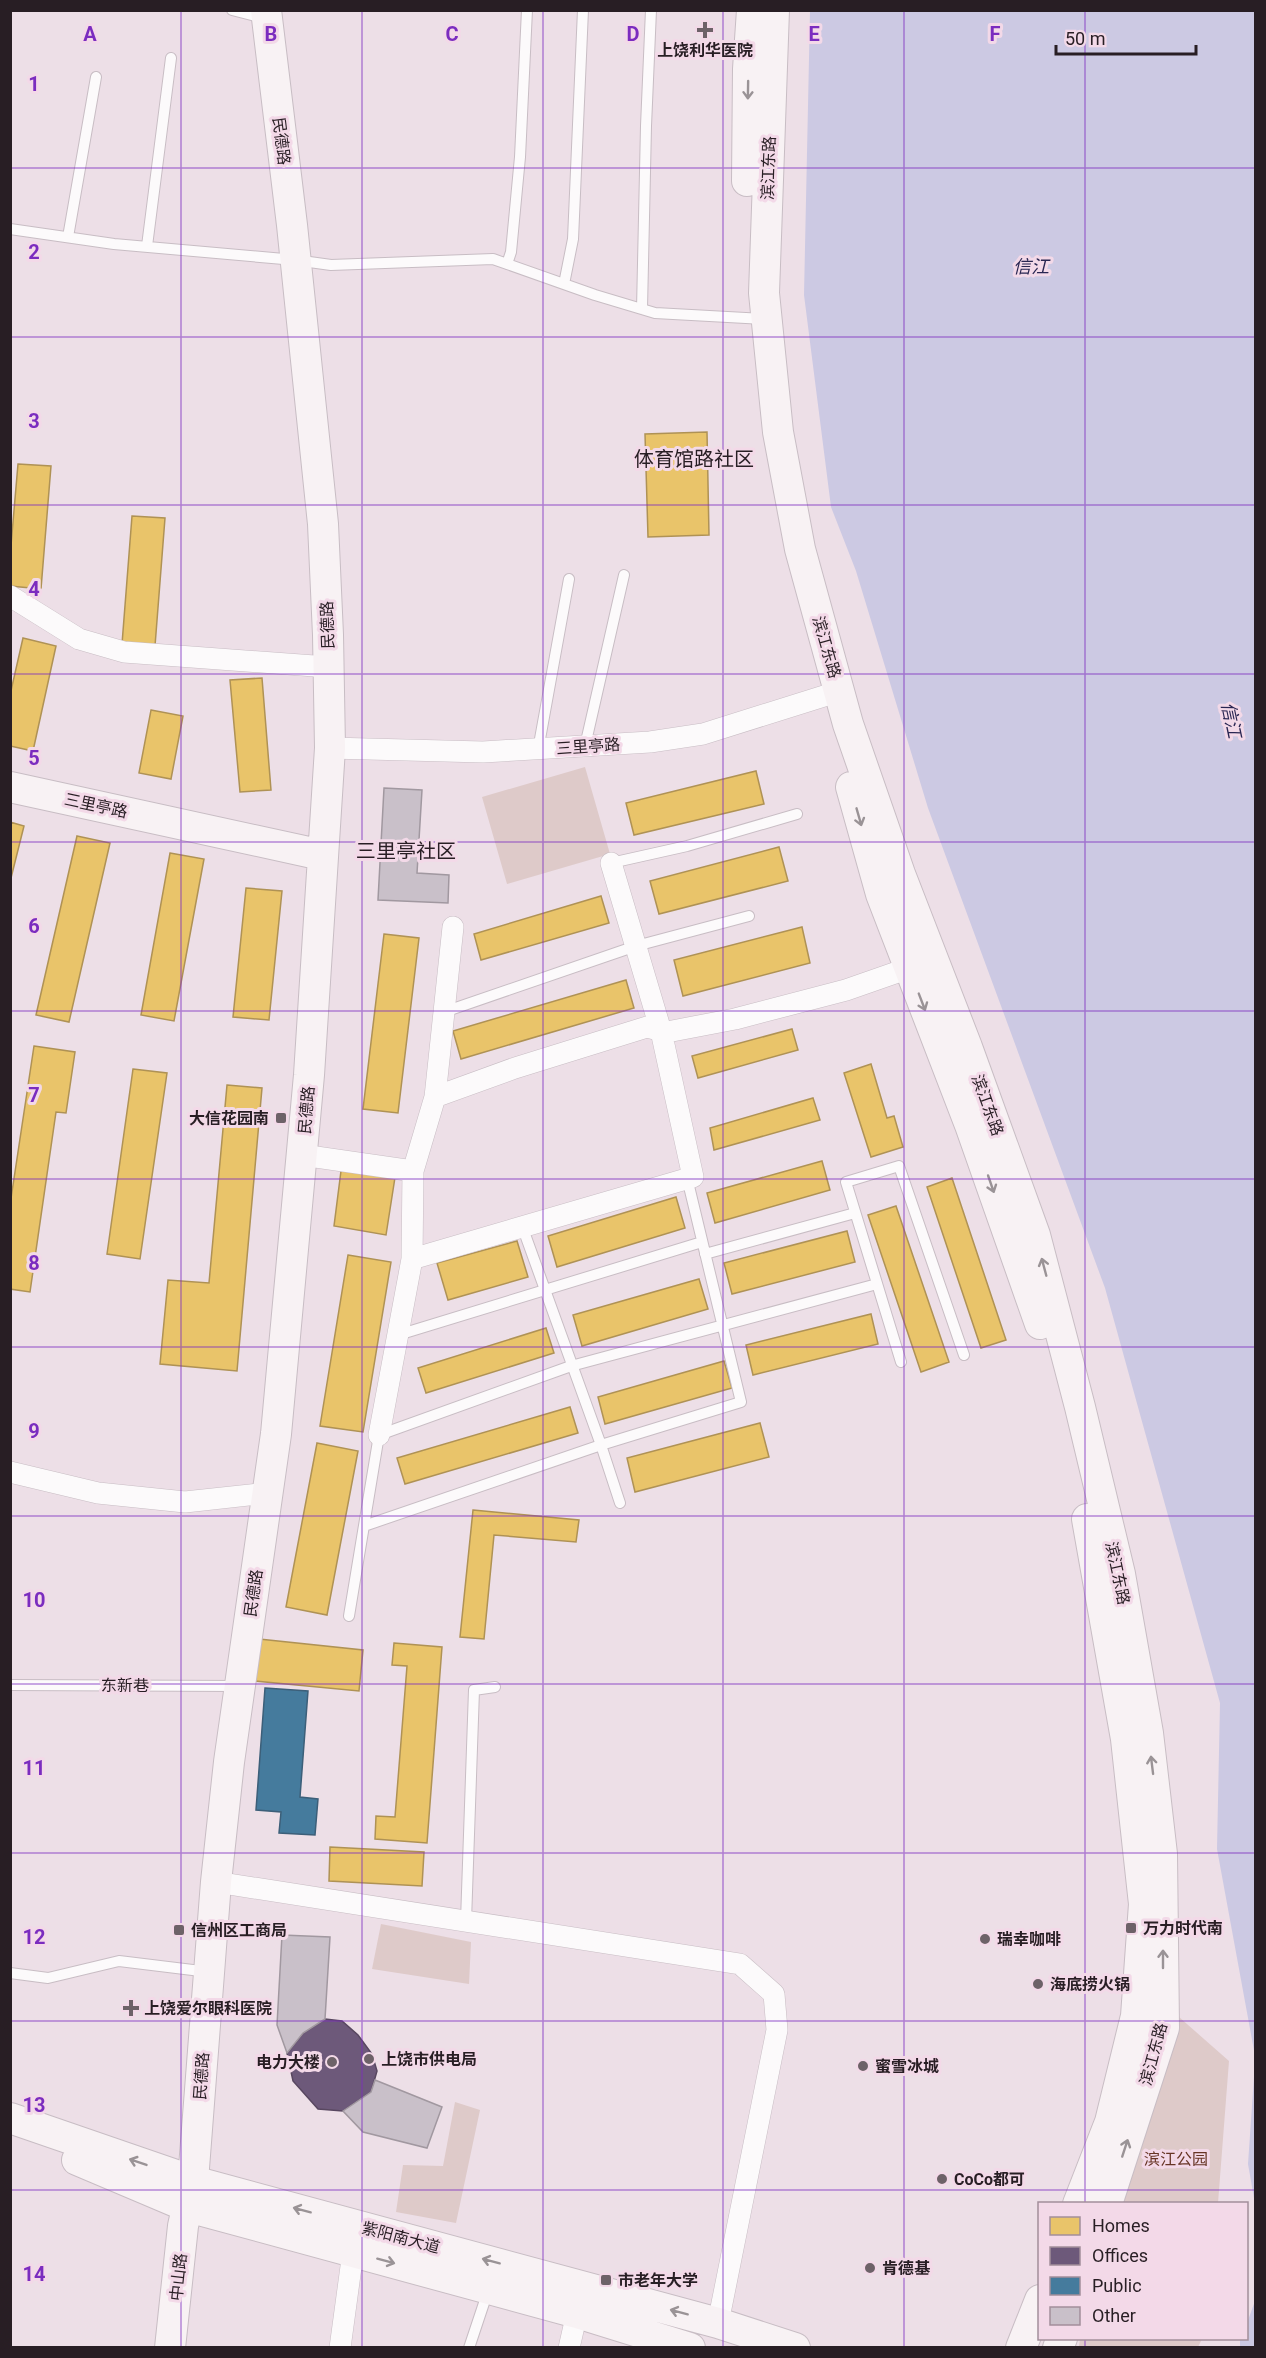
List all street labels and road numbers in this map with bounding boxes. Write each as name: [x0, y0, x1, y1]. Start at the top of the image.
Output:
street label: 民德路: [269, 116, 294, 166]
street label: 滨江东路: [758, 136, 779, 200]
street label: 民德路: [317, 601, 338, 649]
street label: 滨江东路: [809, 614, 844, 681]
street label: 三里亭路: [555, 735, 621, 758]
street label: 三里亭路: [63, 790, 129, 821]
street label: 滨江东路: [968, 1072, 1007, 1138]
street label: 民德路: [295, 1085, 318, 1135]
street label: 滨江东路: [1102, 1540, 1133, 1606]
street label: 民德路: [241, 1568, 266, 1618]
street label: 东新巷: [101, 1676, 149, 1695]
street label: 滨江东路: [1136, 2021, 1171, 2088]
street label: 民德路: [190, 2051, 213, 2101]
street label: 紫阳南大道: [360, 2218, 442, 2257]
street label: 中山路: [167, 2252, 190, 2302]

